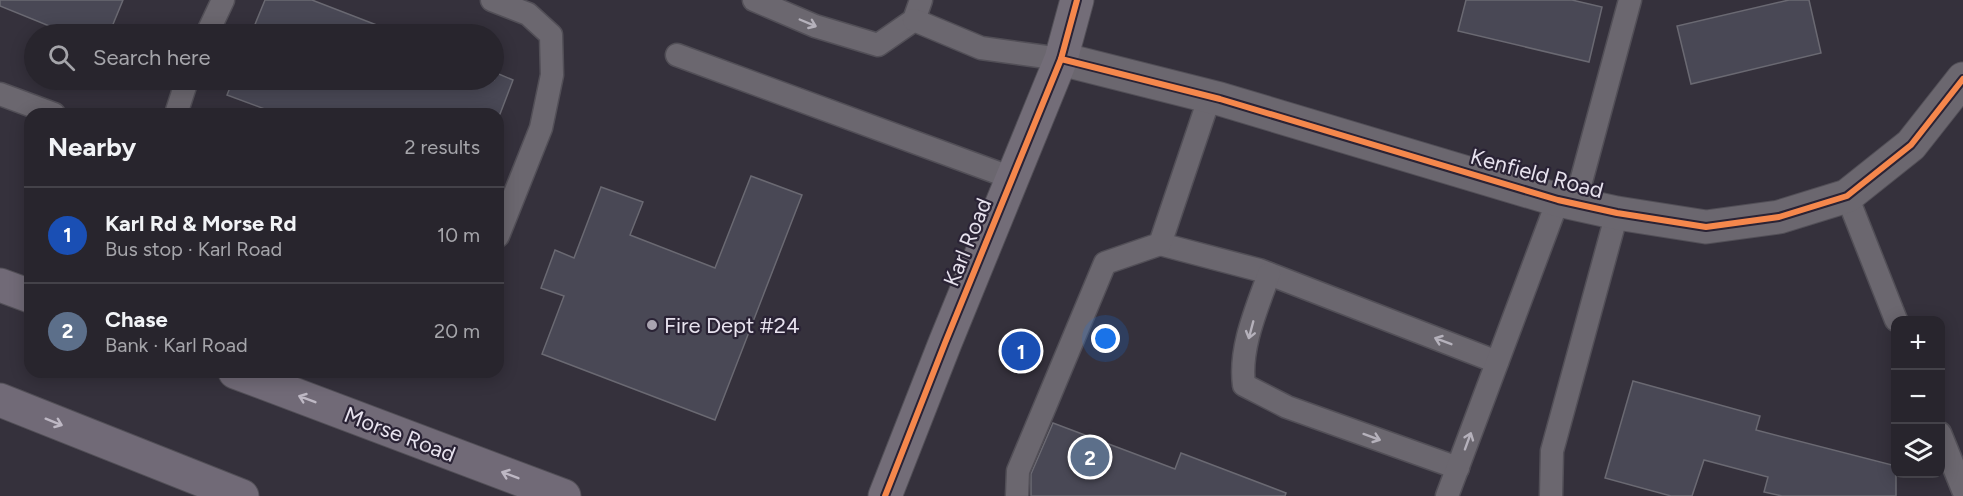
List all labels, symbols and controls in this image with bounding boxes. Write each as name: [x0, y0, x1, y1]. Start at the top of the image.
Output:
one-way arrow: [798, 18, 817, 29]
search box: [24, 24, 504, 90]
icon: search: [45, 41, 78, 74]
text: Search here: [93, 44, 211, 71]
text: Nearby: [48, 131, 136, 163]
text: 2 results: [404, 135, 480, 159]
street label: Kenfield Road: [1467, 143, 1606, 204]
street label: Karl Road: [938, 194, 997, 290]
text: Karl Rd & Morse Rd: [105, 210, 297, 237]
text: 1: [63, 223, 72, 247]
text: 10 m: [437, 223, 480, 247]
text: Bus stop · Karl Road: [105, 237, 282, 261]
text: Chase: [105, 306, 168, 333]
place label: Fire Dept #24: [664, 312, 800, 339]
map controls: [1891, 316, 1945, 478]
button: +: [1891, 316, 1945, 370]
marker: Fire Dept #24: [645, 318, 659, 332]
text: 2: [62, 319, 73, 343]
text: 20 m: [434, 319, 480, 343]
one-way arrow: [1245, 320, 1256, 339]
your location: [1091, 324, 1120, 353]
pin: 1: [1002, 328, 1040, 374]
text: Bank · Karl Road: [105, 333, 248, 357]
one-way arrow: [1434, 335, 1453, 346]
button: −: [1891, 370, 1945, 424]
one-way arrow: [299, 393, 317, 404]
street label: Morse Road: [340, 401, 459, 468]
one-way arrow: [45, 417, 63, 428]
button: layers: [1891, 424, 1945, 478]
one-way arrow: [1362, 433, 1381, 444]
one-way arrow: [1463, 433, 1474, 451]
pin: 2: [1070, 434, 1110, 480]
one-way arrow: [501, 469, 519, 480]

